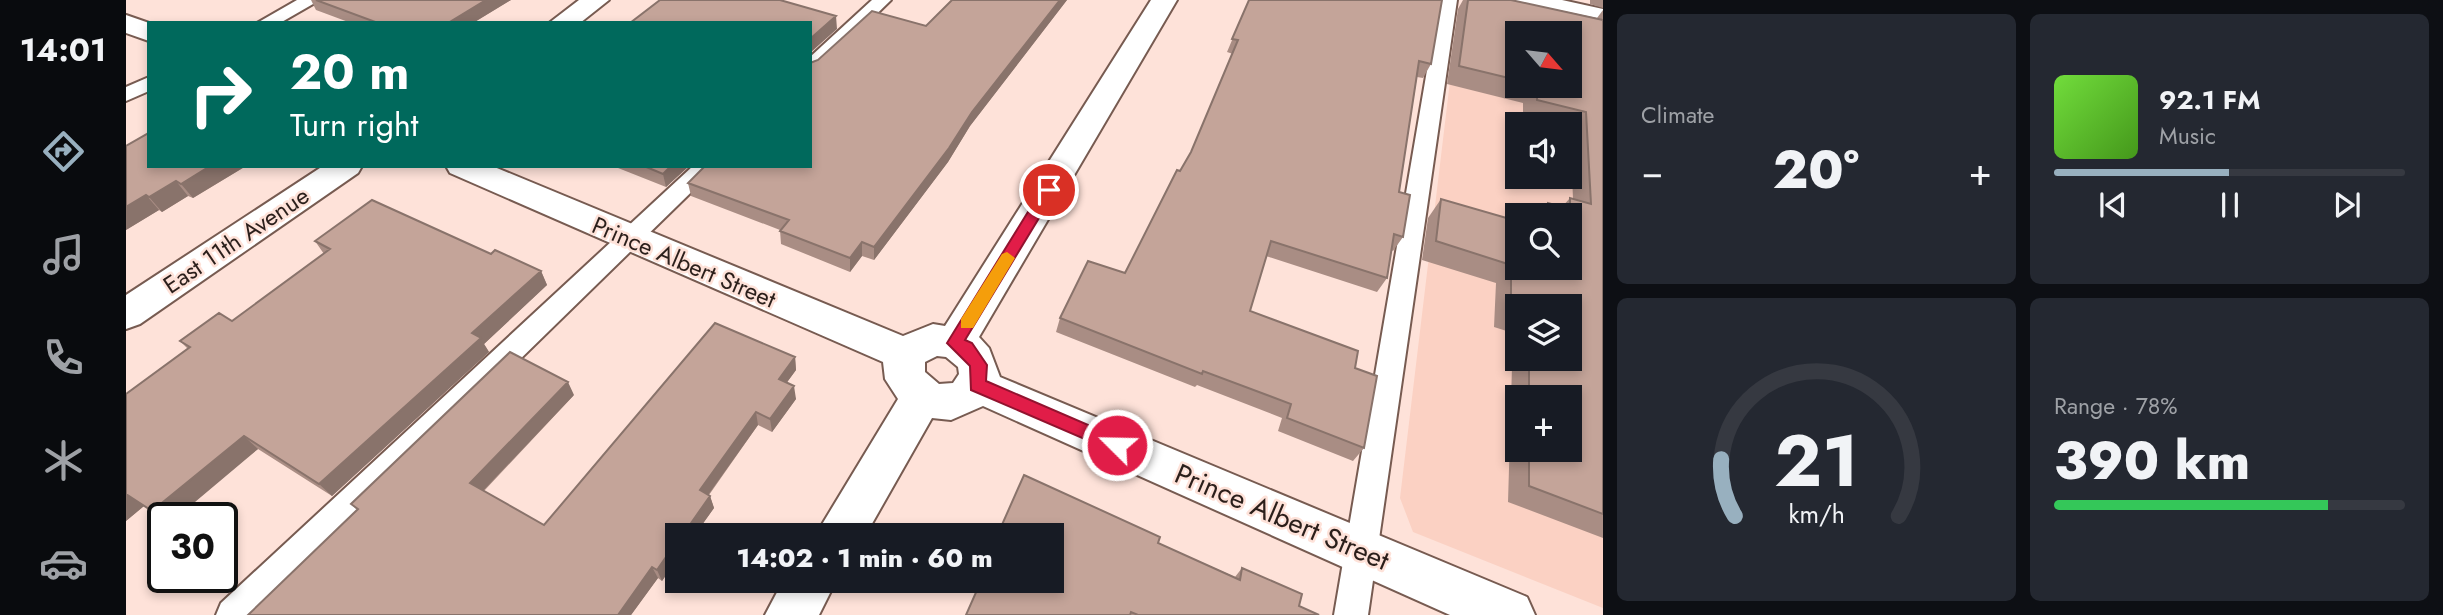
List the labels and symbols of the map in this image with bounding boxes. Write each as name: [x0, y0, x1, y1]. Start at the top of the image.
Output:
north arrow: [1505, 21, 1582, 98]
pin: [1019, 160, 1079, 220]
street label: East 11th Avenue: [156, 178, 316, 302]
street label: Prince Albert Street: [587, 207, 782, 317]
position arrow: [1080, 408, 1154, 482]
street label: Prince Albert Street: [1168, 453, 1396, 581]
speed limit sign: 30: [147, 502, 238, 593]

